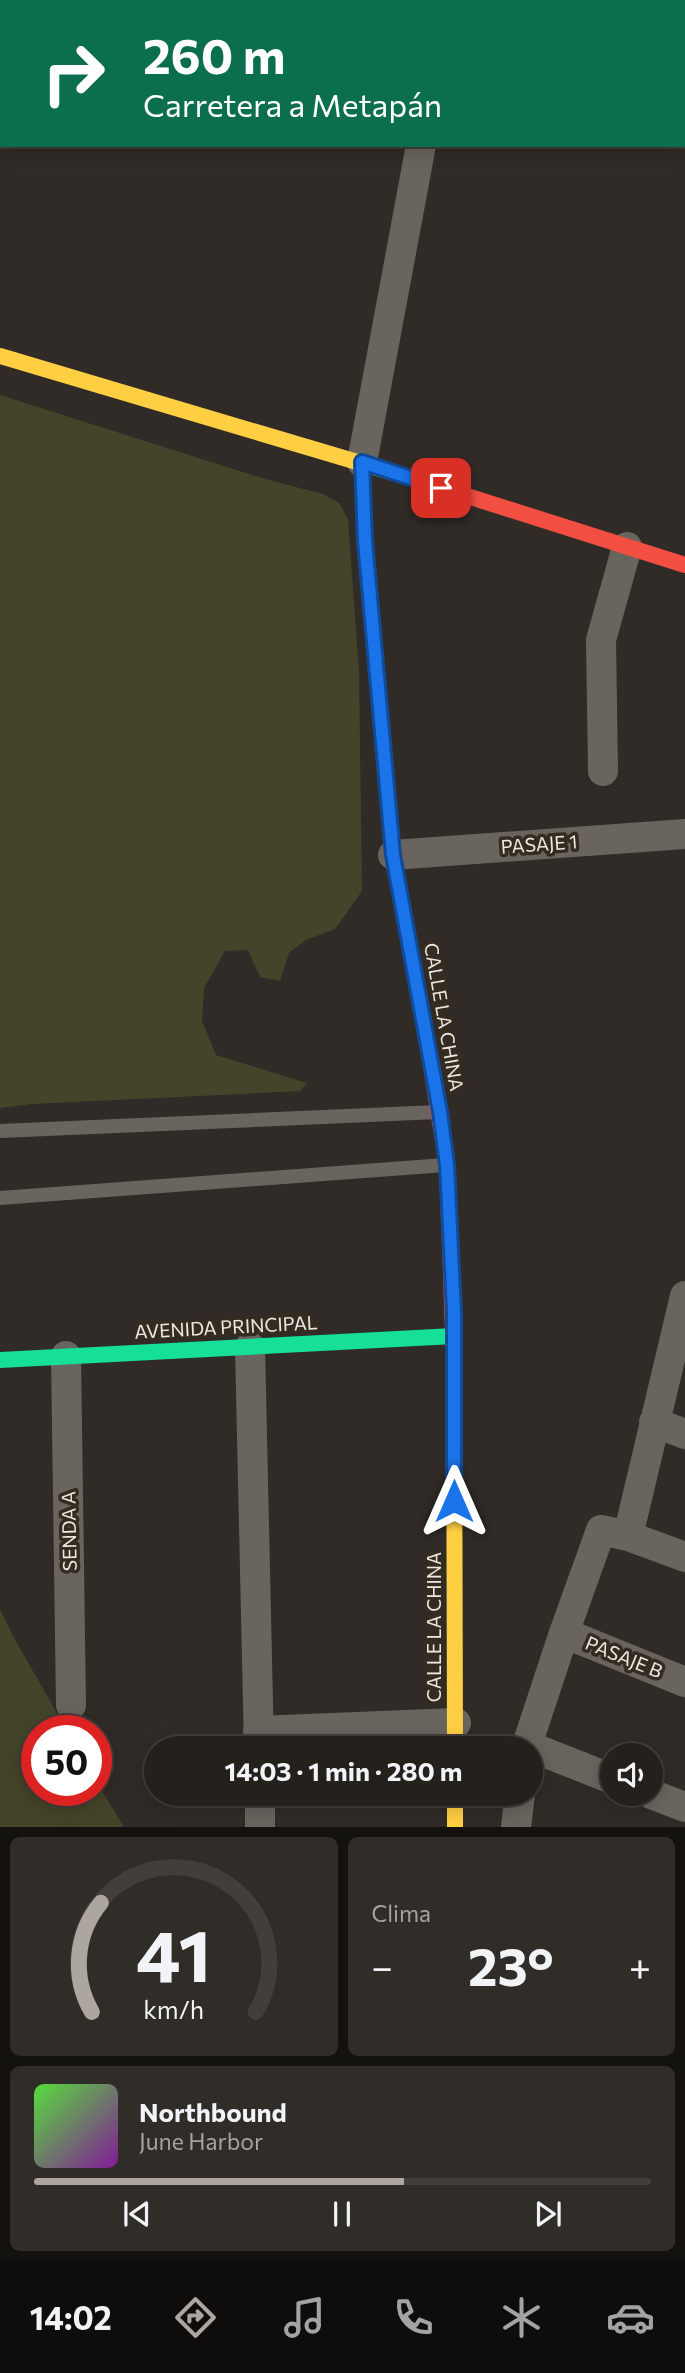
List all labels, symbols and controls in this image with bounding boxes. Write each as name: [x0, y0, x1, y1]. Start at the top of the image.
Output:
text: 260 m: [143, 24, 285, 84]
icon: right: [28, 28, 119, 119]
text: Carretera a Metapán: [143, 84, 442, 124]
pin: [411, 458, 471, 518]
icon: arrive: [422, 469, 460, 507]
street label: PASAJE 1: [500, 829, 578, 858]
street label: CALLE LA CHINA: [420, 941, 469, 1093]
street label: AVENIDA PRINCIPAL: [134, 1310, 318, 1343]
position arrow: [417, 1464, 491, 1538]
street label: SENDA A: [56, 1491, 81, 1571]
street label: CALLE LA CHINA: [422, 1552, 445, 1702]
street label: PASAJE B: [582, 1631, 666, 1682]
speed limit sign: 50: [21, 1715, 112, 1806]
map controls: [600, 1743, 663, 1806]
button: sound: [600, 1743, 663, 1806]
text: 14:03 · 1 min · 280 m: [225, 1755, 462, 1786]
text: Clima: [372, 1899, 431, 1927]
text: 41: [136, 1909, 211, 1998]
text: 23°: [468, 1933, 554, 1997]
text: −: [372, 1942, 393, 1989]
text: +: [629, 1942, 651, 1989]
text: km/h: [143, 1994, 204, 2024]
text: Northbound: [139, 2096, 287, 2127]
text: June Harbor: [139, 2127, 263, 2155]
icon: previous: [118, 2195, 156, 2233]
icon: pause: [323, 2195, 361, 2233]
icon: next: [529, 2195, 567, 2233]
icon: directions: [171, 2293, 220, 2342]
icon: music: [280, 2293, 329, 2342]
icon: phone: [389, 2293, 438, 2342]
icon: climate: [497, 2293, 546, 2342]
icon: car: [606, 2293, 655, 2342]
text: 14:02: [30, 2297, 112, 2337]

